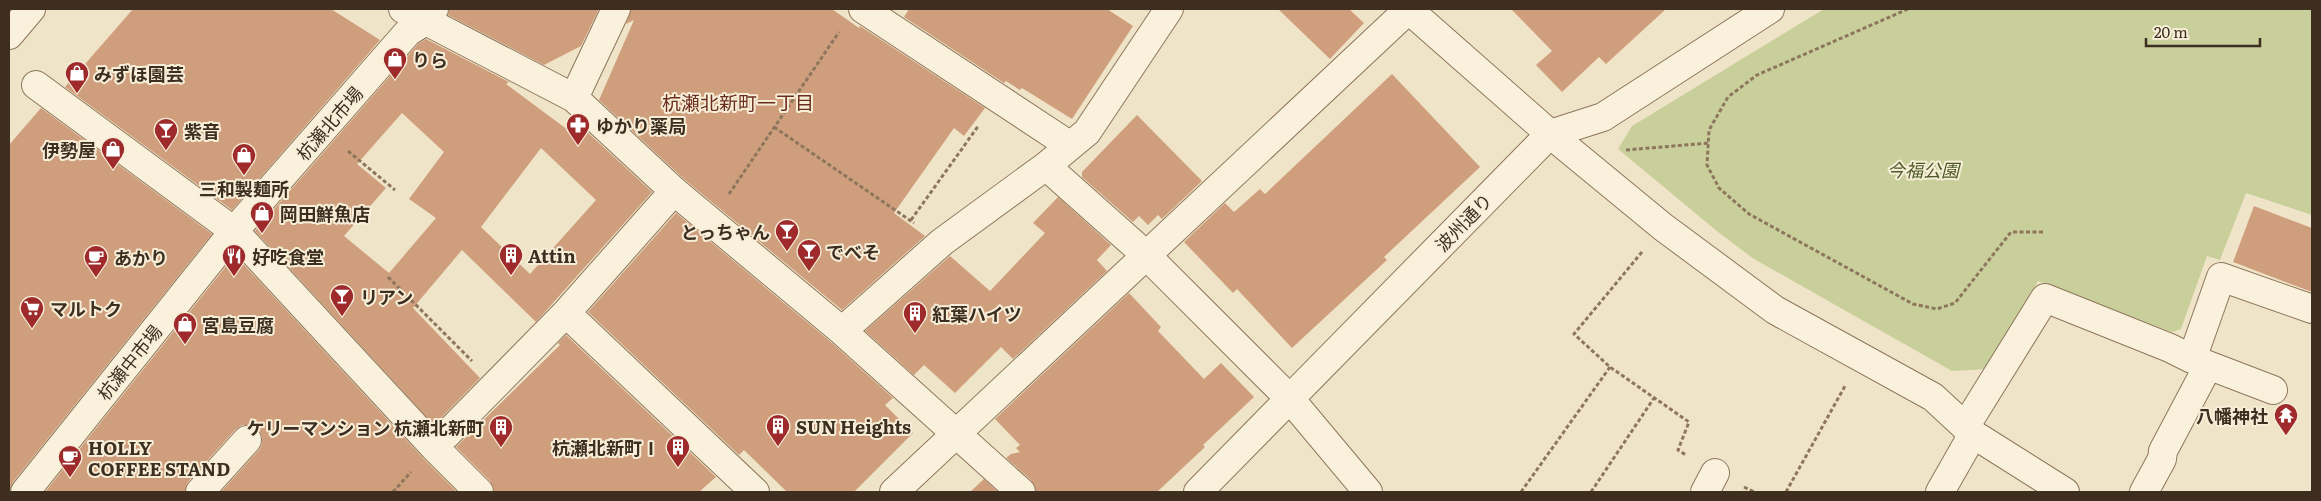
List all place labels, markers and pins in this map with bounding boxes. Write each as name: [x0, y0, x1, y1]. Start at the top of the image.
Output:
shop icon: りら: [382, 46, 408, 80]
place label: りら: [412, 46, 448, 73]
shop icon: みずほ園芸: [64, 60, 90, 94]
place label: みずほ園芸: [94, 60, 184, 87]
pharmacy icon: ゆかり薬局: [565, 112, 591, 146]
place label: ゆかり薬局: [596, 112, 686, 139]
bar icon: 紫音: [153, 117, 179, 151]
place label: 紫音: [184, 117, 220, 144]
place label: 伊勢屋: [42, 136, 96, 163]
shop icon: 伊勢屋: [100, 136, 126, 170]
shop icon: 三和製麺所: [231, 142, 257, 176]
place label: 三和製麺所: [199, 175, 289, 202]
shop icon: 岡田鮮魚店: [249, 200, 275, 234]
place label: 岡田鮮魚店: [280, 200, 370, 227]
place label: とっちゃん: [681, 218, 770, 245]
bar icon: とっちゃん: [774, 218, 800, 252]
bar icon: でべそ: [796, 238, 822, 272]
place label: でべそ: [826, 238, 880, 265]
building icon: Attin: [498, 242, 524, 276]
place label: Attin: [528, 242, 576, 269]
restaurant icon: 好吃食堂: [221, 243, 247, 277]
place label: 好吃食堂: [252, 243, 324, 270]
cafe icon: あかり: [83, 244, 109, 278]
place label: あかり: [114, 244, 168, 271]
bar icon: リアン: [329, 283, 355, 317]
place label: リアン: [360, 283, 413, 310]
supermarket icon: マルトク: [19, 295, 45, 329]
place label: マルトク: [50, 295, 122, 322]
building icon: 紅葉ハイツ: [902, 300, 928, 334]
place label: 紅葉ハイツ: [932, 300, 1022, 327]
shop icon: 宮島豆腐: [172, 311, 198, 345]
place label: 宮島豆腐: [202, 311, 274, 338]
place label: 八幡神社: [2196, 402, 2268, 429]
temple icon: 八幡神社: [2273, 402, 2299, 436]
building icon: SUN Heights: [765, 413, 791, 447]
place label: SUN Heights: [796, 413, 911, 440]
place label: ケリーマンション 杭瀬北新町: [246, 414, 484, 441]
building icon: ケリーマンション 杭瀬北新町: [488, 414, 514, 448]
place label: HOLLY COFFEE STAND: [88, 434, 230, 482]
place label: 杭瀬北新町Ⅰ: [552, 434, 660, 461]
building icon: 杭瀬北新町Ⅰ: [665, 434, 691, 468]
cafe icon: HOLLY COFFEE STAND: [57, 444, 83, 478]

